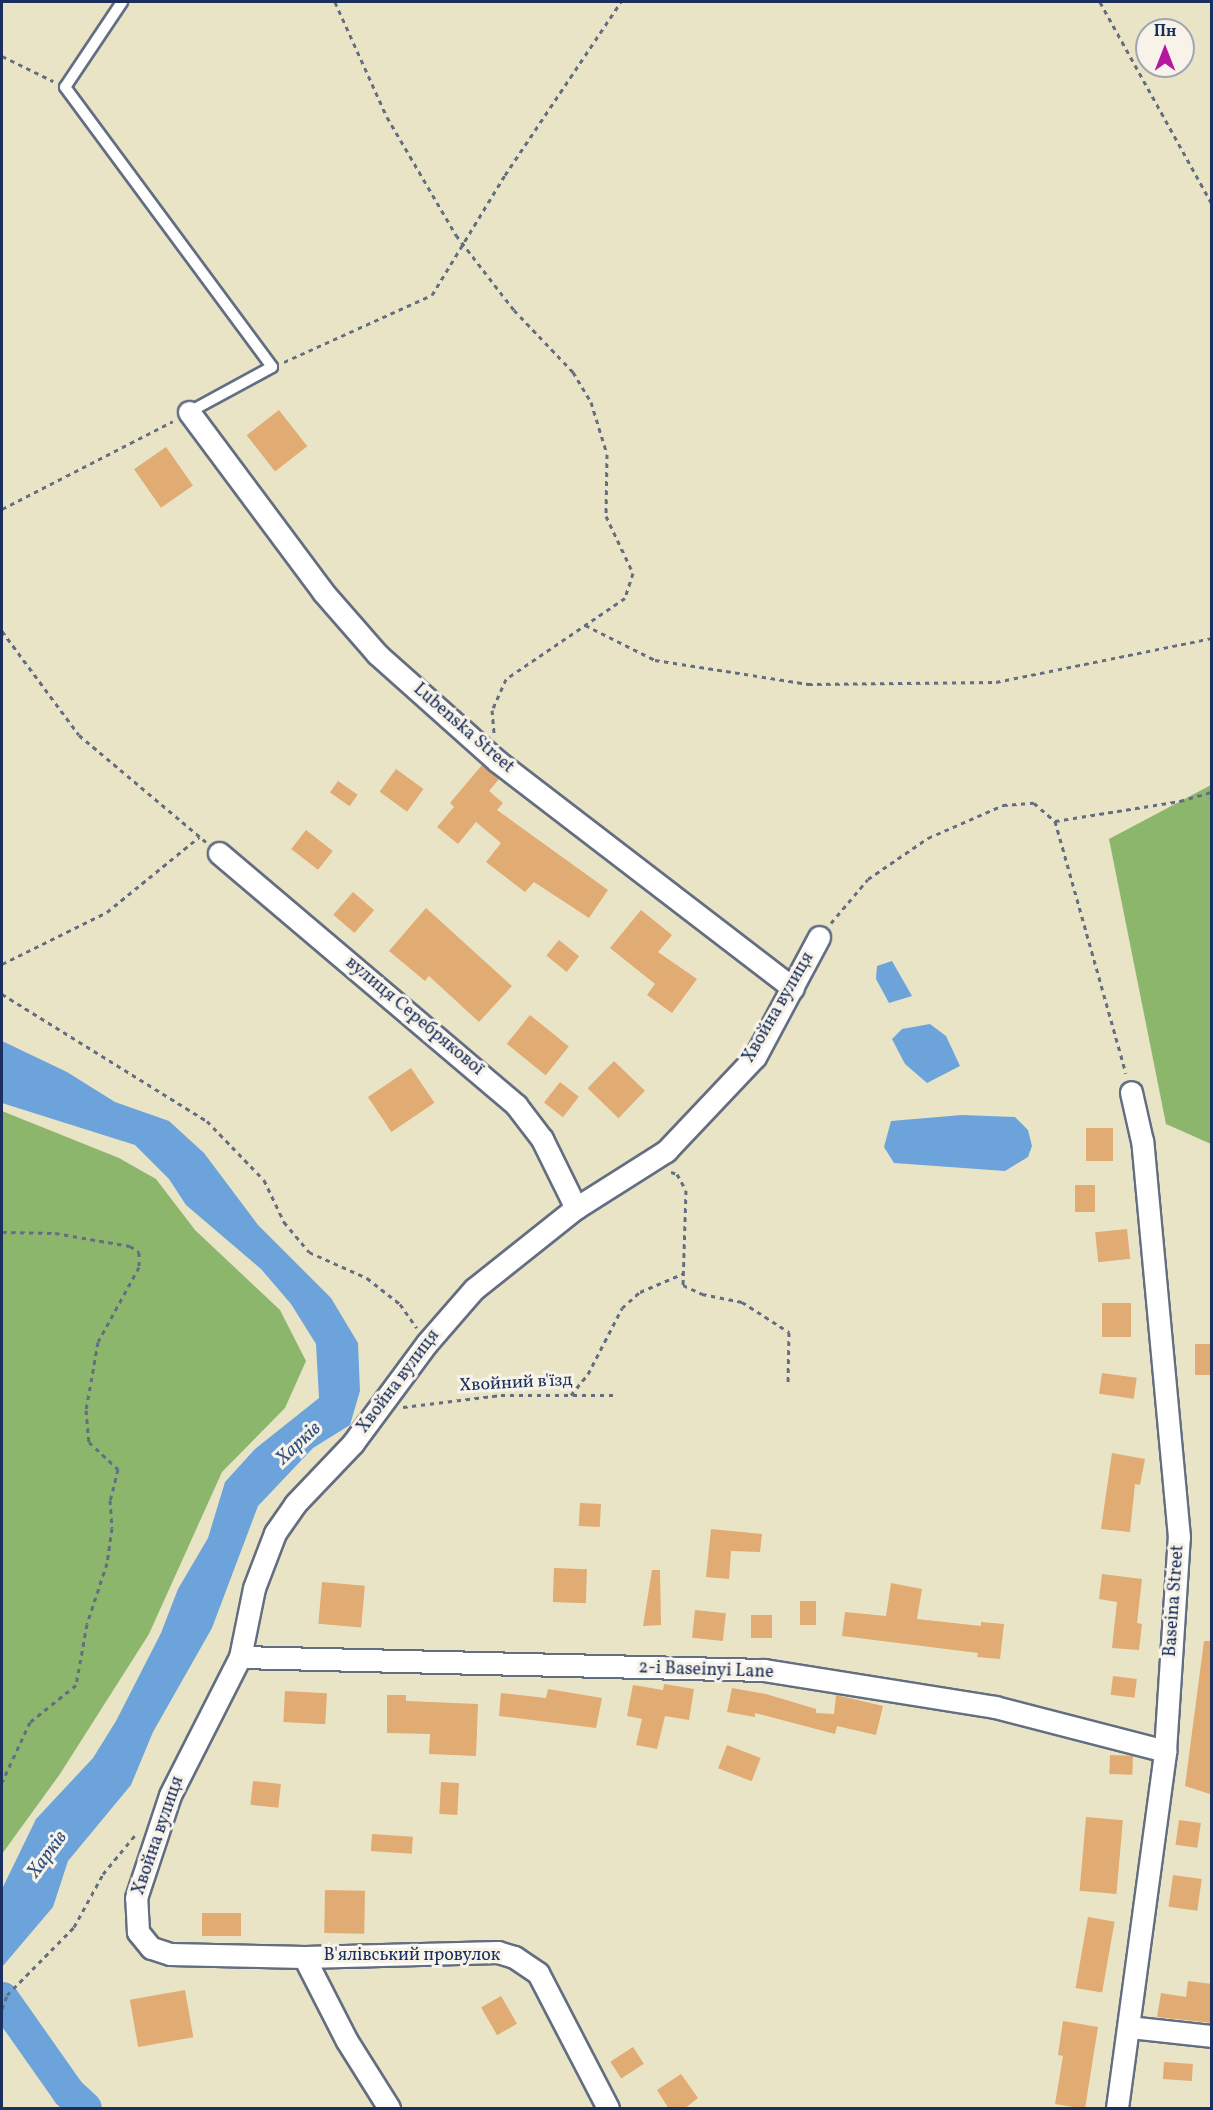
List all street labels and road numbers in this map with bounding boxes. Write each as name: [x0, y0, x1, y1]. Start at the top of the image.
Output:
street label: Lubenska Street: [408, 679, 518, 779]
street label: Хвойна вулиця: [739, 949, 819, 1067]
street label: вулиця Серебрякової: [341, 953, 487, 1081]
street label: Хвойна вулиця: [353, 1326, 445, 1438]
street label: Хвойний в'їзд: [459, 1370, 573, 1398]
street label: Baseina Street: [1160, 1544, 1190, 1658]
street label: 2-i Baseinyi Lane: [638, 1658, 774, 1684]
street label: Хвойна вулиця: [129, 1774, 189, 1898]
street label: В'ялівський провулок: [324, 1945, 500, 1967]

